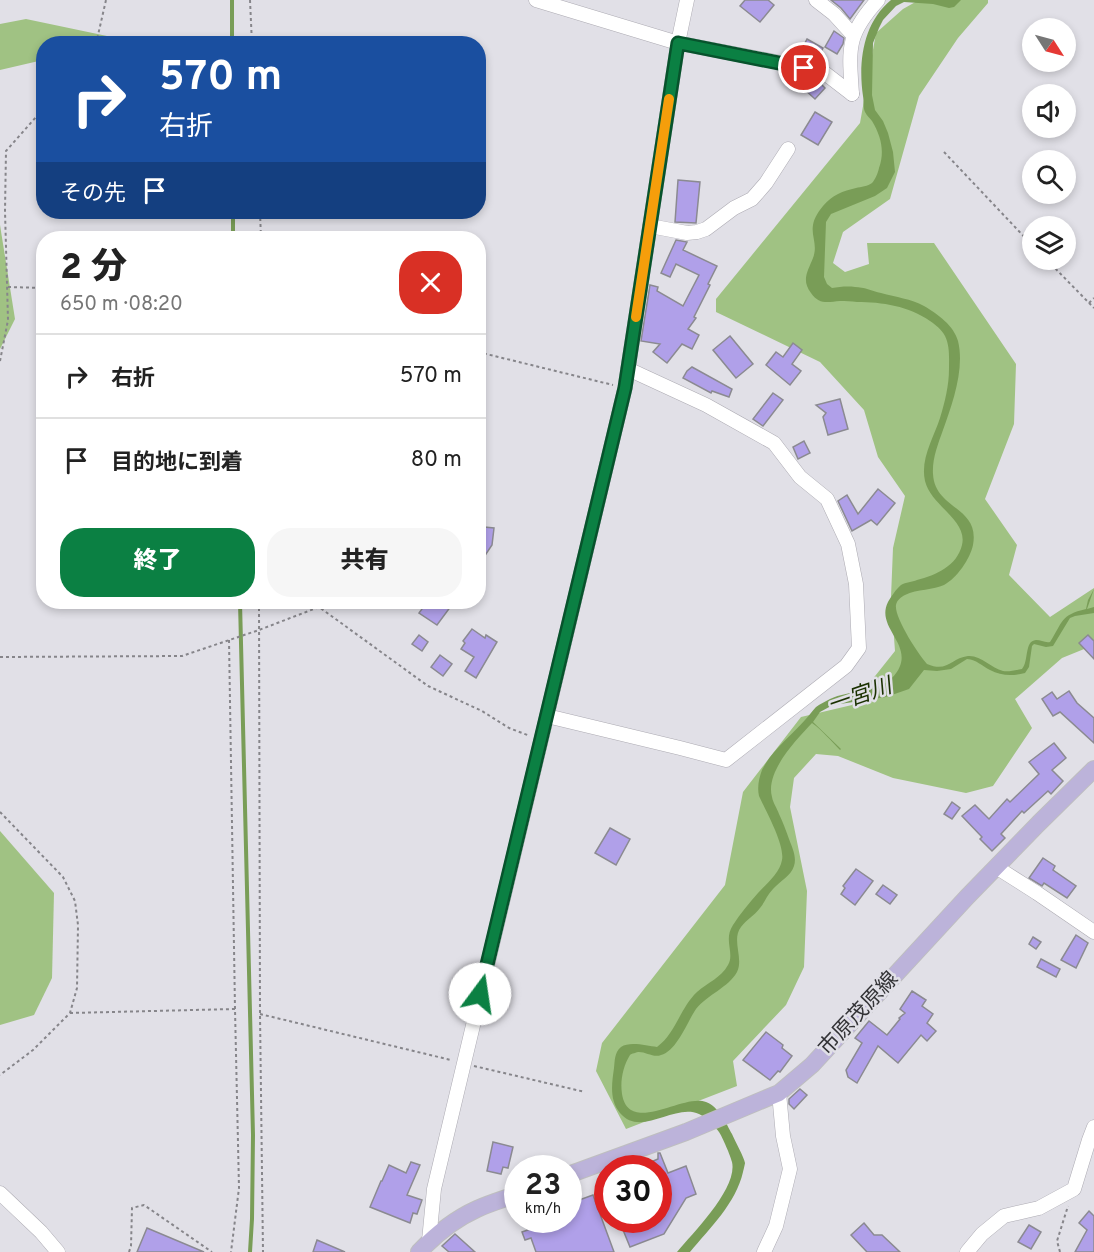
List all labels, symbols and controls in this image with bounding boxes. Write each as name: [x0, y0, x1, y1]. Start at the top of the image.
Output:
north arrow: [1022, 18, 1076, 72]
map controls: [1022, 18, 1076, 270]
pin: [778, 42, 829, 93]
icon: arrive: [787, 51, 820, 84]
text: 570 m: [159, 52, 282, 105]
icon: right: [60, 60, 138, 138]
button: sound: [1022, 84, 1076, 138]
text: 右折: [159, 111, 213, 145]
button: search: [1022, 150, 1076, 204]
icon: arrive: [138, 174, 171, 207]
text: その先: [60, 181, 126, 208]
button: layers: [1022, 216, 1076, 270]
text: 2 分: [60, 246, 127, 292]
button: close: [399, 251, 462, 314]
text: 650 m · 08:20: [60, 292, 183, 318]
icon: right: [60, 360, 93, 393]
text: 570 m: [400, 363, 462, 390]
text: 右折: [111, 366, 155, 393]
icon: arrive: [60, 444, 93, 477]
text: 80 m: [411, 447, 462, 474]
text: 目的地に到着: [111, 450, 243, 477]
button: 終了: [60, 528, 255, 597]
button: 共有: [267, 528, 462, 597]
water label: 一宮川: [824, 673, 897, 721]
position arrow: [448, 962, 512, 1026]
street label: 市原茂原線: [813, 966, 905, 1062]
speed limit sign: 30: [594, 1155, 672, 1233]
text: 23: [525, 1168, 561, 1205]
text: km/h: [525, 1200, 561, 1219]

